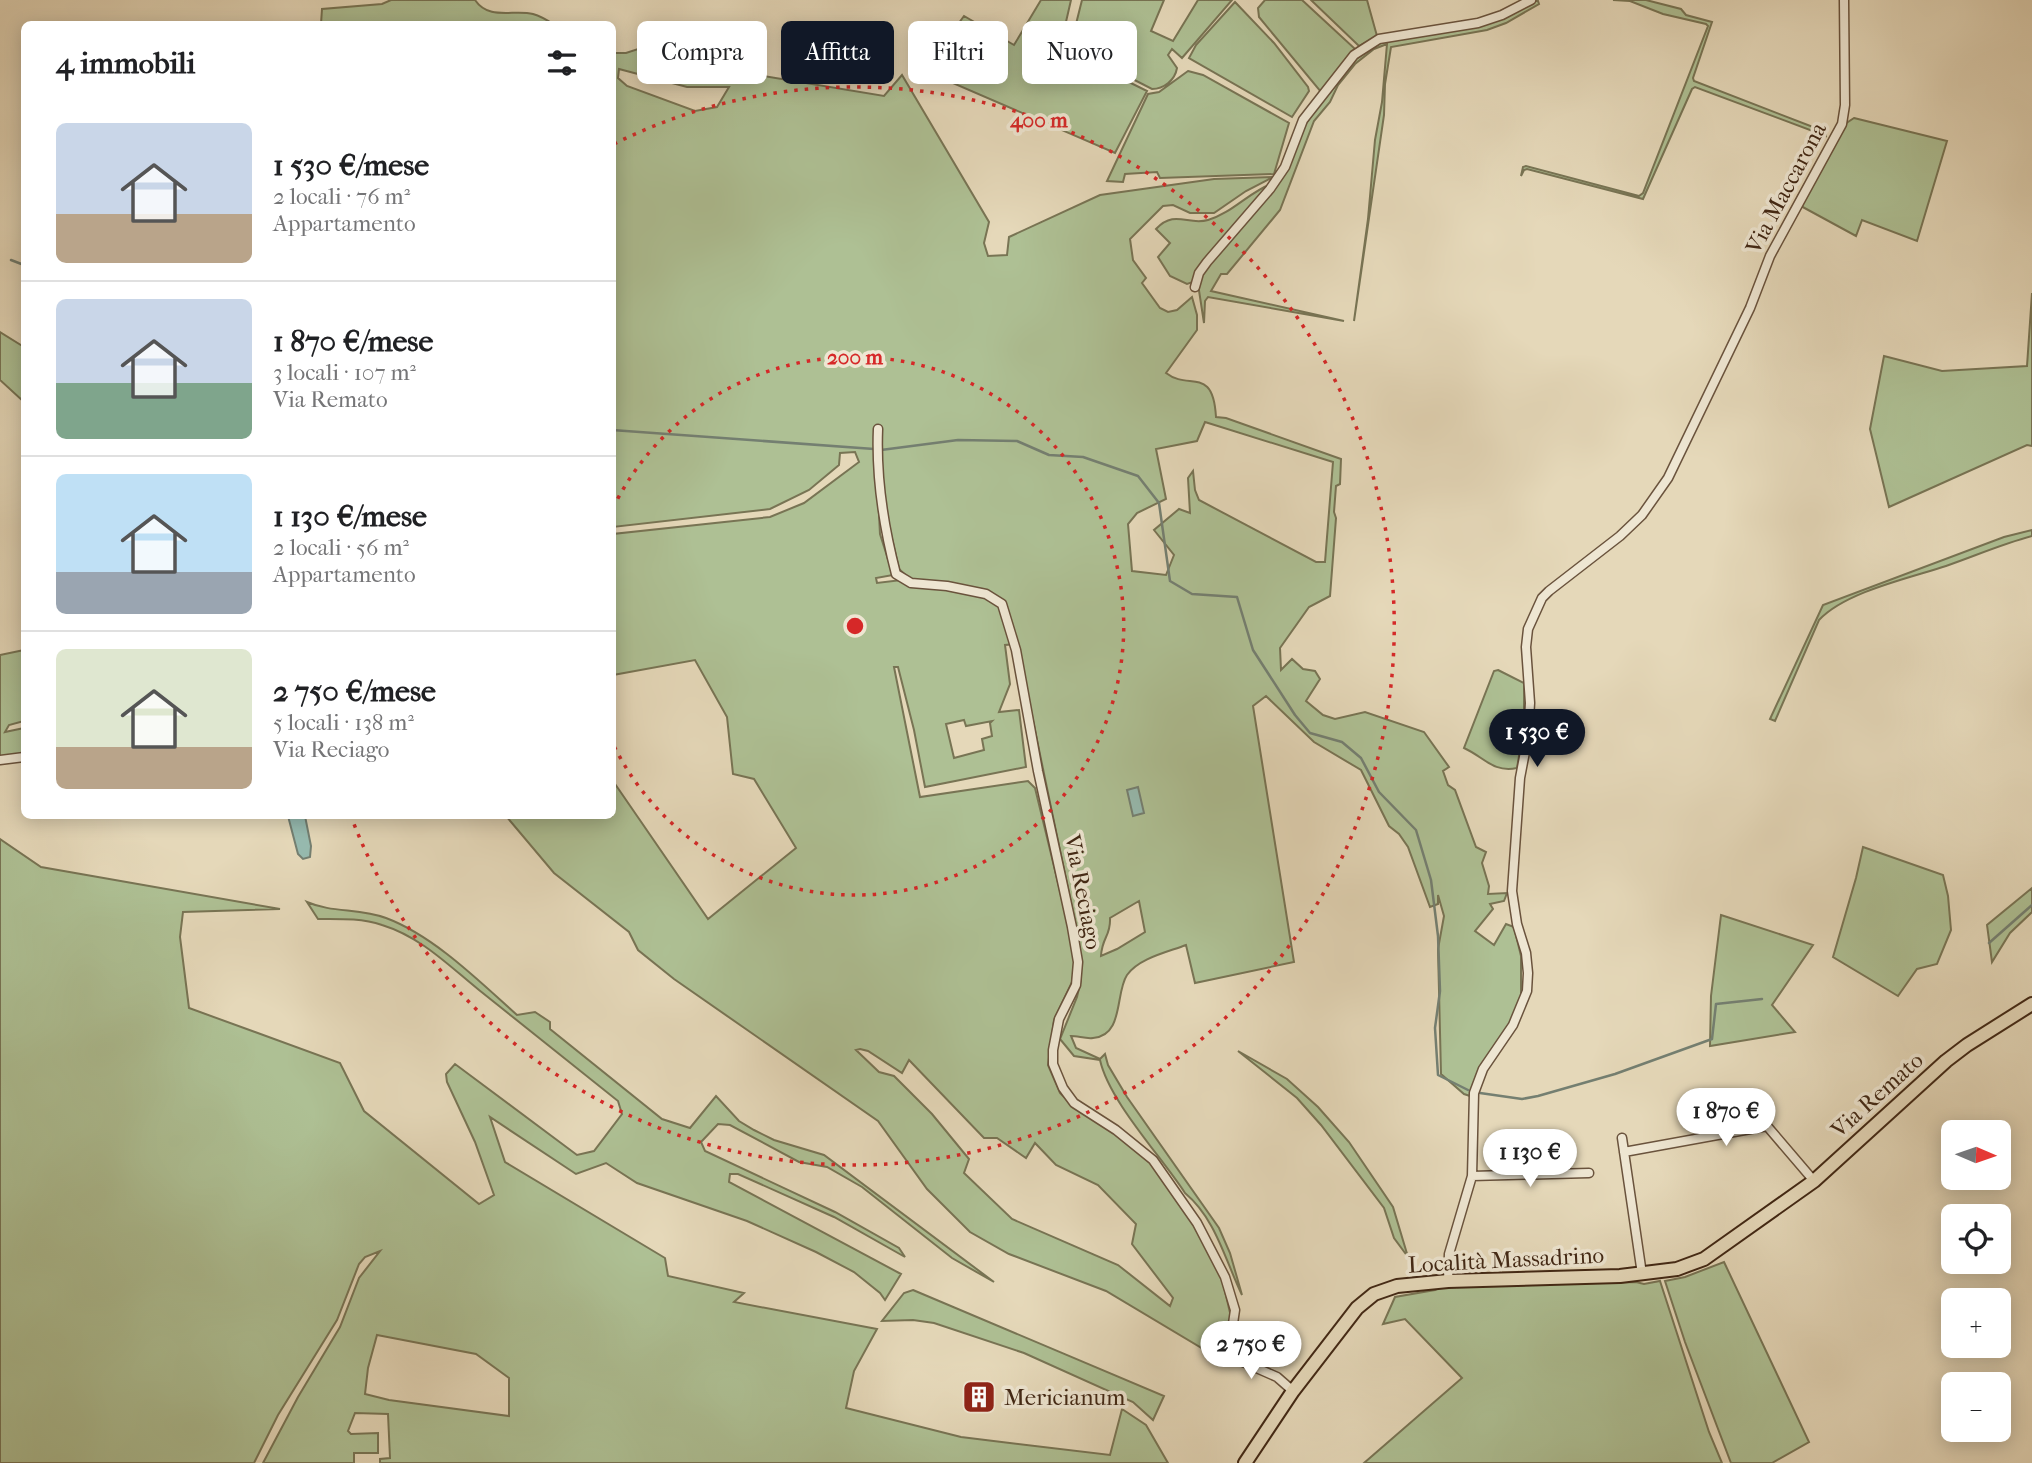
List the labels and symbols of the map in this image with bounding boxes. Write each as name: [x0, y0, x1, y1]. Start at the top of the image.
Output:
text: 400 m: [1009, 108, 1068, 133]
street label: Via Maccarona: [1740, 117, 1832, 259]
text: 200 m: [827, 345, 884, 369]
centre of rings: [843, 614, 867, 638]
pin: 1 530 €: [1472, 710, 1602, 769]
street label: Via Reciago: [1058, 831, 1107, 952]
street label: Via Remato: [1825, 1047, 1929, 1144]
pin: 1 870 €: [1661, 1088, 1791, 1148]
north arrow: [1941, 1120, 2011, 1190]
pin: 1 130 €: [1465, 1130, 1595, 1189]
street label: Località Massadrino: [1407, 1241, 1605, 1279]
pin: 2 750 €: [1186, 1322, 1316, 1381]
building icon: Mericianum: [960, 1378, 998, 1416]
place label: Mericianum: [1004, 1384, 1125, 1411]

